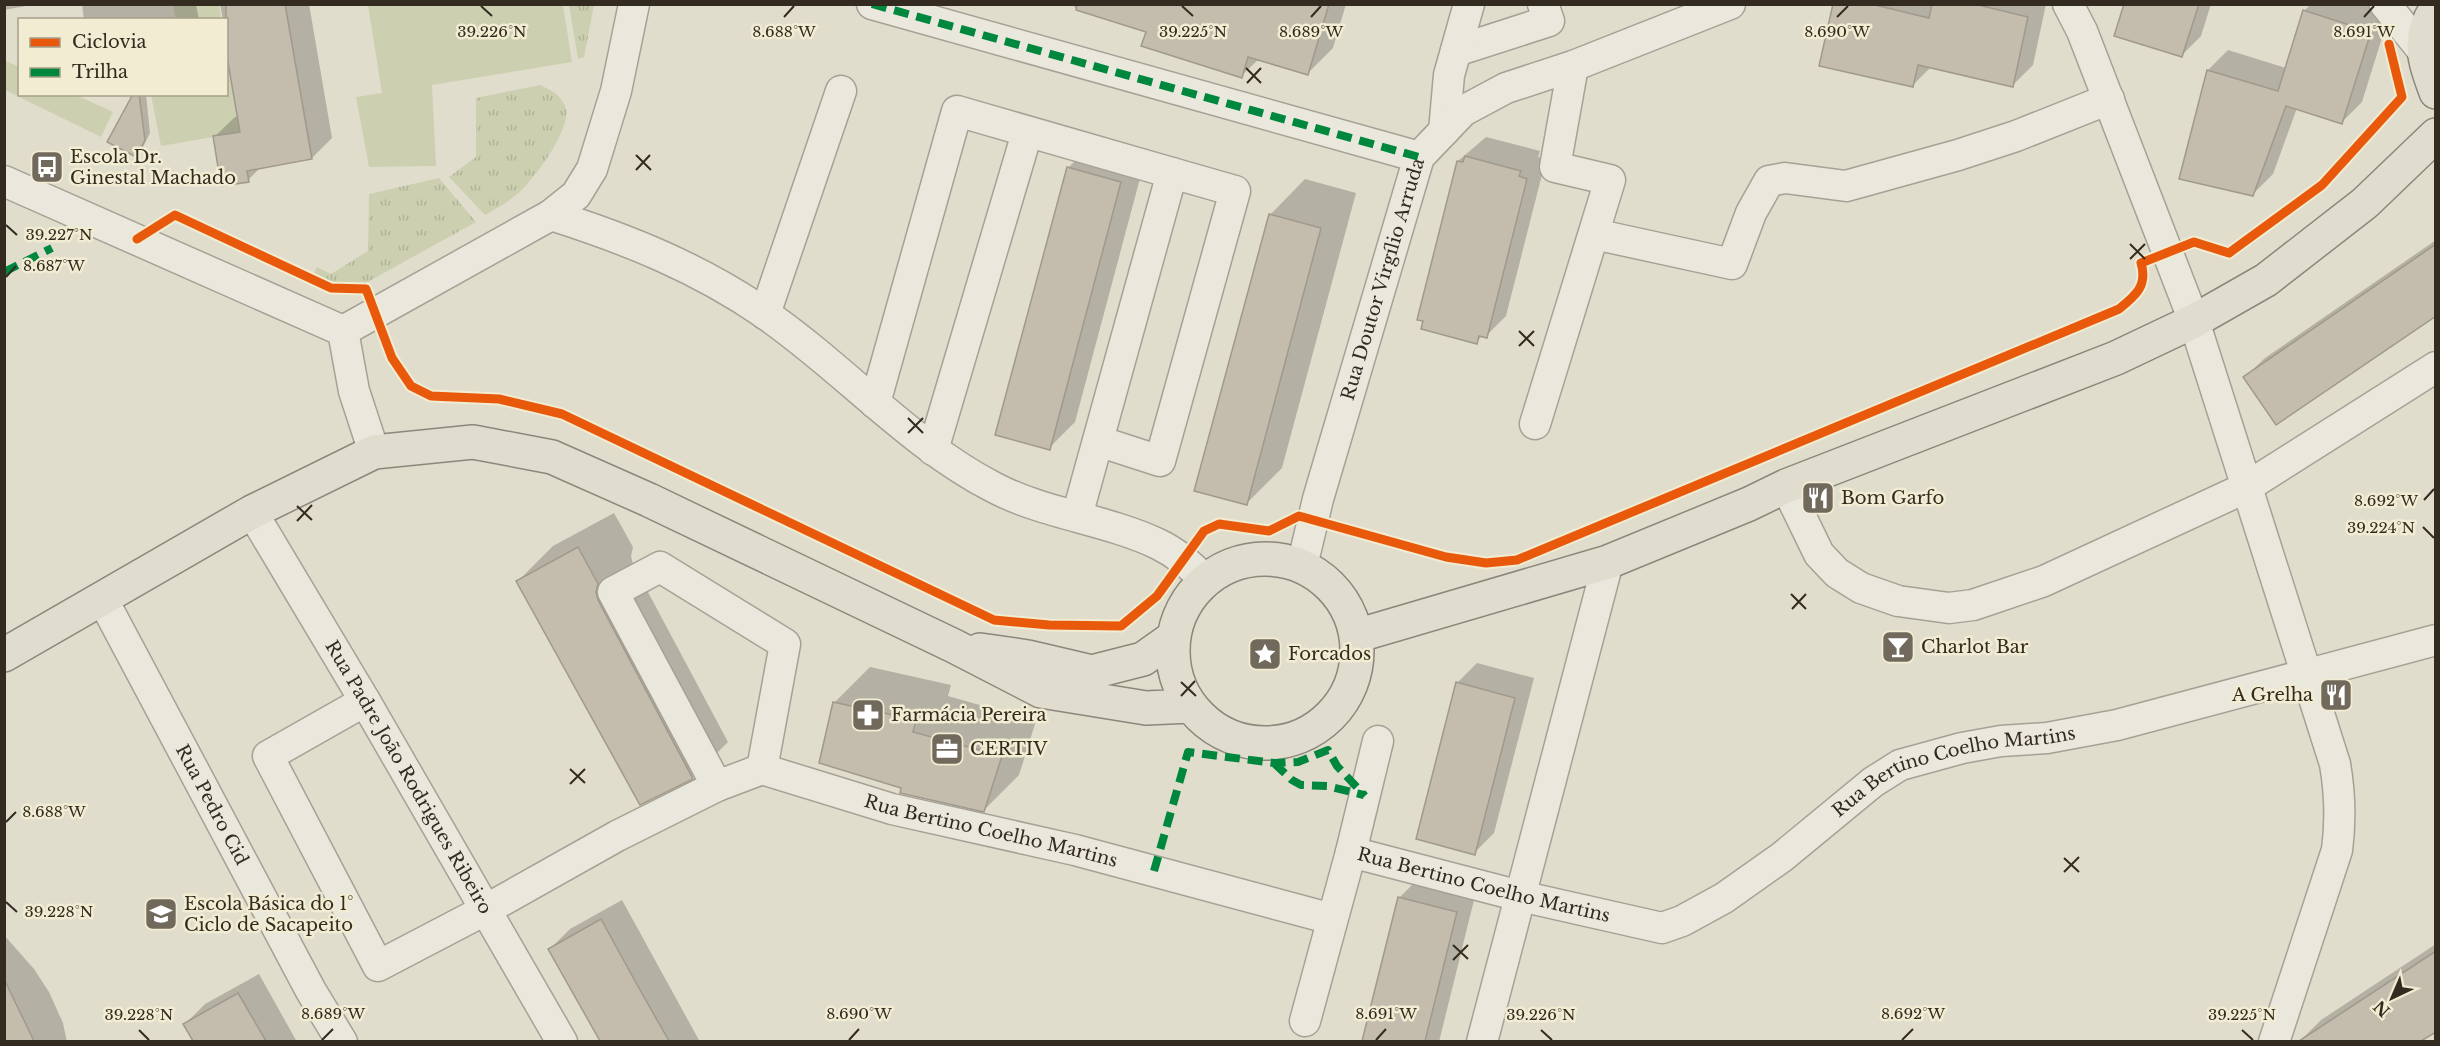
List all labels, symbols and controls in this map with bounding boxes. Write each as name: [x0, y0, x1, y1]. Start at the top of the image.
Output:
legend: [18, 18, 228, 96]
text: 39.226°N: [457, 22, 527, 41]
text: 8.688°W: [752, 22, 816, 41]
text: 39.225°N: [1159, 22, 1227, 41]
text: 8.689°W: [1279, 22, 1343, 41]
text: 8.690°W: [1804, 22, 1870, 41]
text: 8.691°W: [2333, 22, 2395, 41]
text: Ciclovia: [72, 31, 147, 53]
text: Trilha: [72, 61, 128, 83]
place label: Escola Dr. Ginestal Machado: [70, 146, 236, 189]
bus stop icon: Escola Dr. Ginestal Machado: [29, 149, 65, 185]
street label: Rua Doutor Virgílio Arruda: [1337, 156, 1429, 403]
text: 39.227°N: [25, 225, 93, 244]
text: 8.687°W: [23, 256, 85, 275]
restaurant icon: Bom Garfo: [1800, 480, 1836, 516]
place label: Bom Garfo: [1841, 487, 1944, 509]
text: 8.692°W: [2354, 491, 2418, 510]
text: 39.224°N: [2347, 518, 2415, 537]
bar icon: Charlot Bar: [1880, 629, 1916, 665]
place icon: Forcados: [1247, 636, 1283, 672]
place label: Charlot Bar: [1921, 636, 2029, 658]
street label: Rua Padre João Rodrigues Ribeiro: [320, 637, 497, 918]
place label: Forcados: [1288, 643, 1371, 665]
restaurant icon: A Grelha: [2318, 677, 2354, 713]
place label: A Grelha: [2231, 684, 2313, 706]
pharmacy icon: Farmácia Pereira: [850, 697, 886, 733]
place label: Farmácia Pereira: [891, 704, 1047, 726]
street label: Rua Bertino Coelho Martins: [1828, 722, 2077, 822]
office icon: CERTIV: [929, 731, 965, 767]
place label: CERTIV: [970, 738, 1048, 760]
street label: Rua Pedro Cid: [171, 741, 253, 869]
street label: Rua Bertino Coelho Martins: [862, 790, 1120, 872]
text: 8.688°W: [22, 802, 86, 821]
street label: Rua Bertino Coelho Martins: [1355, 843, 1612, 927]
place label: Escola Básica do 1° Ciclo de Sacapeito: [184, 893, 353, 936]
school or university icon: Escola Básica do 1° Ciclo de Sacapeito: [143, 896, 179, 932]
text: 39.228°N: [25, 902, 93, 921]
north arrow: [2362, 968, 2422, 1028]
text: N: [2369, 996, 2394, 1021]
text: 8.689°W: [301, 1004, 365, 1023]
text: 8.690°W: [826, 1004, 892, 1023]
text: 8.691°W: [1355, 1004, 1417, 1023]
text: 8.692°W: [1881, 1004, 1945, 1023]
text: 39.228°N: [105, 1005, 173, 1024]
text: 39.226°N: [1506, 1005, 1576, 1024]
text: 39.225°N: [2208, 1005, 2276, 1024]

